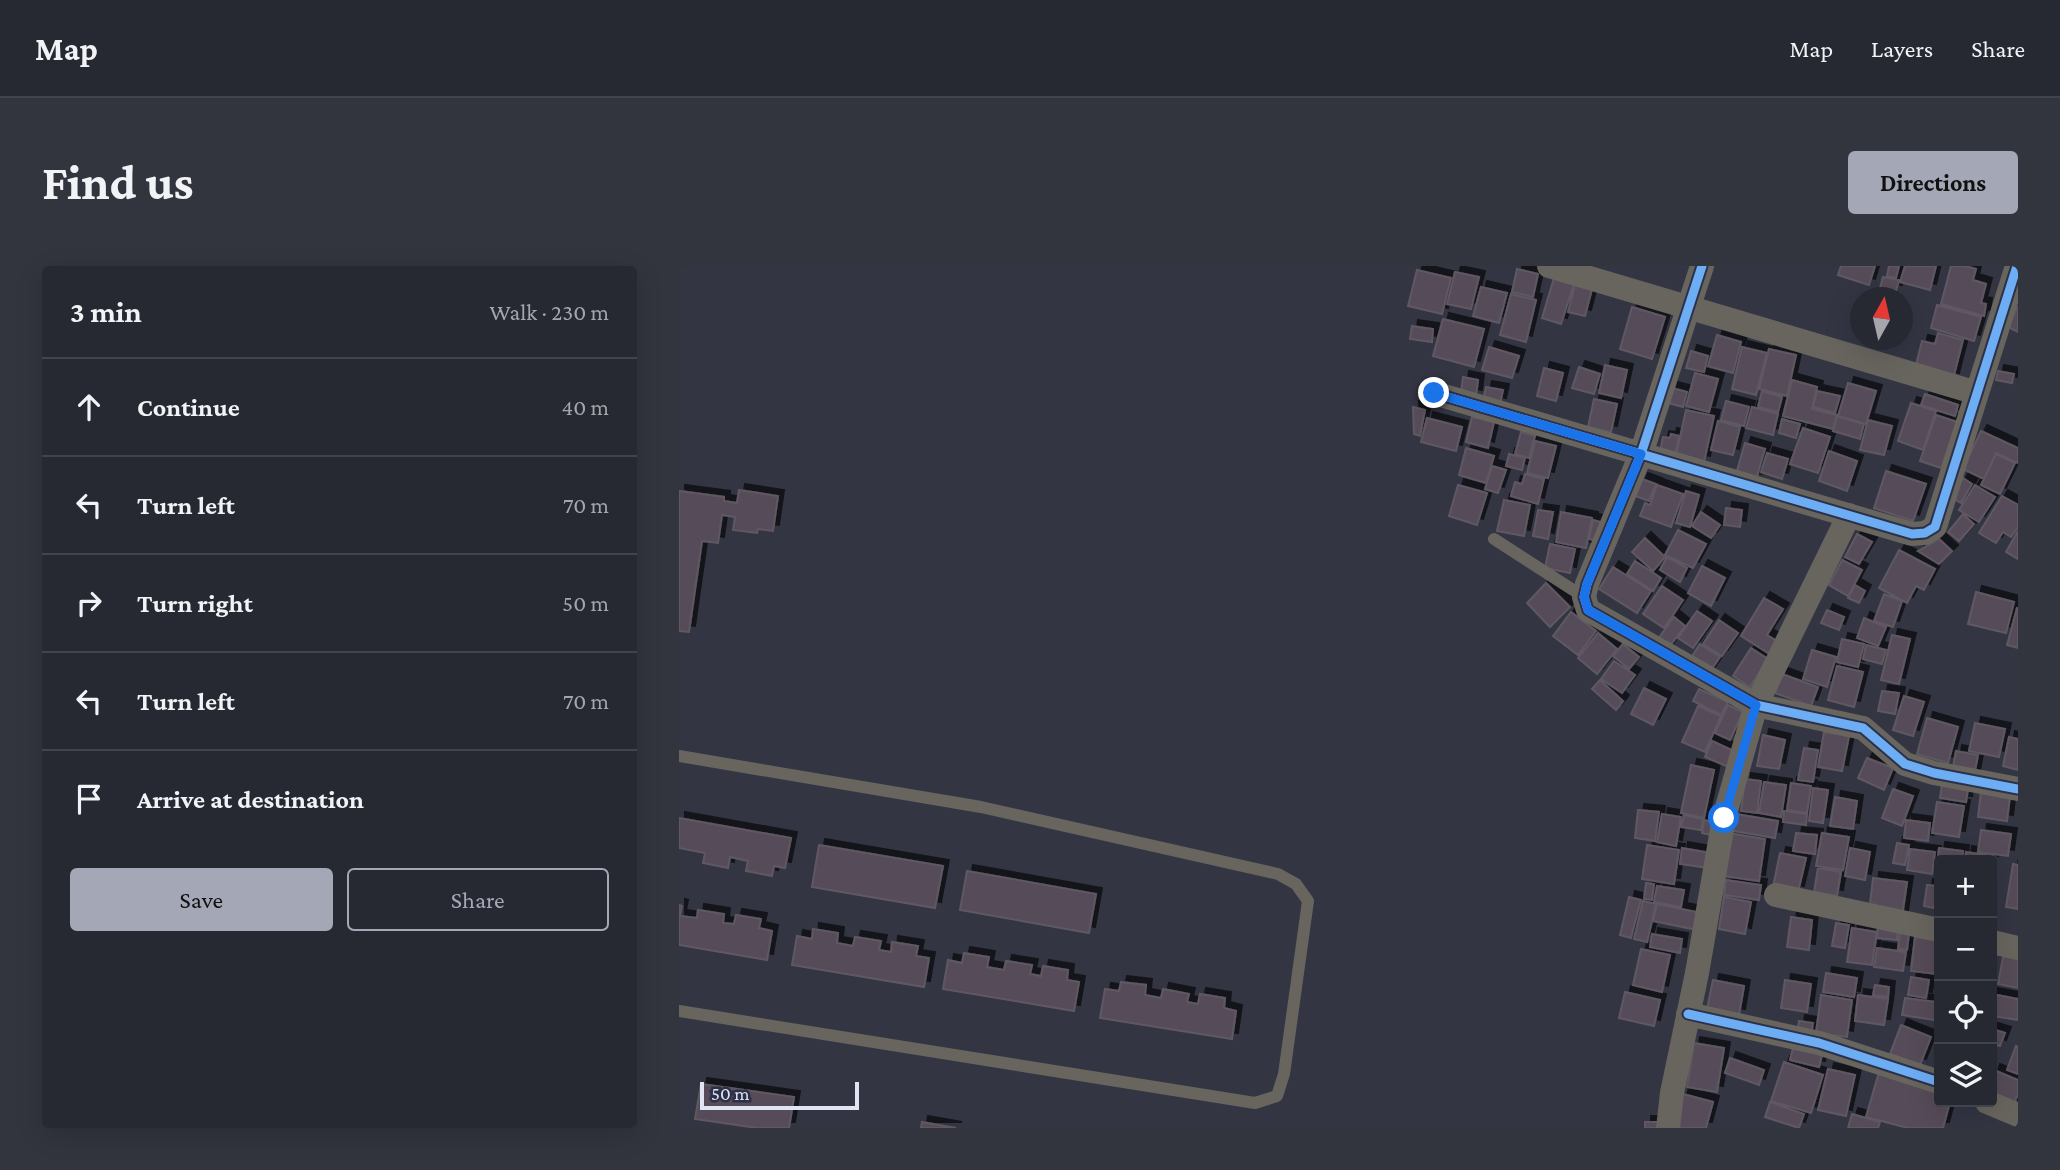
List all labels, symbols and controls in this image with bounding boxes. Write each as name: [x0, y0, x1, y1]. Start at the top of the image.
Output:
text: Map: [35, 30, 98, 67]
text: Map: [1789, 35, 1833, 62]
text: Layers: [1871, 35, 1933, 62]
text: Share: [1971, 35, 2025, 62]
button: Directions: [1848, 151, 2018, 214]
text: Find us: [42, 155, 194, 210]
north arrow: [1850, 287, 1913, 350]
text: 3 min: [70, 295, 142, 328]
text: Walk · 230 m: [489, 299, 609, 325]
route end: [1418, 377, 1449, 408]
icon: ahead: [70, 388, 108, 426]
text: Continue: [137, 393, 240, 422]
text: 40 m: [561, 394, 609, 420]
icon: left: [70, 486, 108, 524]
text: Turn left: [137, 491, 235, 520]
text: 70 m: [563, 492, 609, 518]
icon: right: [70, 584, 108, 622]
text: Turn right: [137, 589, 253, 618]
text: 50 m: [562, 590, 609, 616]
icon: left: [70, 682, 108, 720]
text: Turn left: [137, 687, 235, 716]
text: 70 m: [563, 688, 609, 714]
icon: arrive: [70, 780, 108, 818]
text: Arrive at destination: [137, 785, 364, 814]
route start: [1708, 802, 1739, 833]
map controls: [1934, 855, 1997, 1107]
button: +: [1934, 855, 1997, 918]
button: Save: [70, 868, 333, 931]
button: Share: [347, 868, 609, 931]
button: −: [1934, 918, 1997, 981]
button: locate: [1934, 981, 1997, 1044]
button: layers: [1934, 1044, 1997, 1107]
scale bar: [700, 1079, 859, 1111]
text: 50 m: [711, 1083, 750, 1104]

